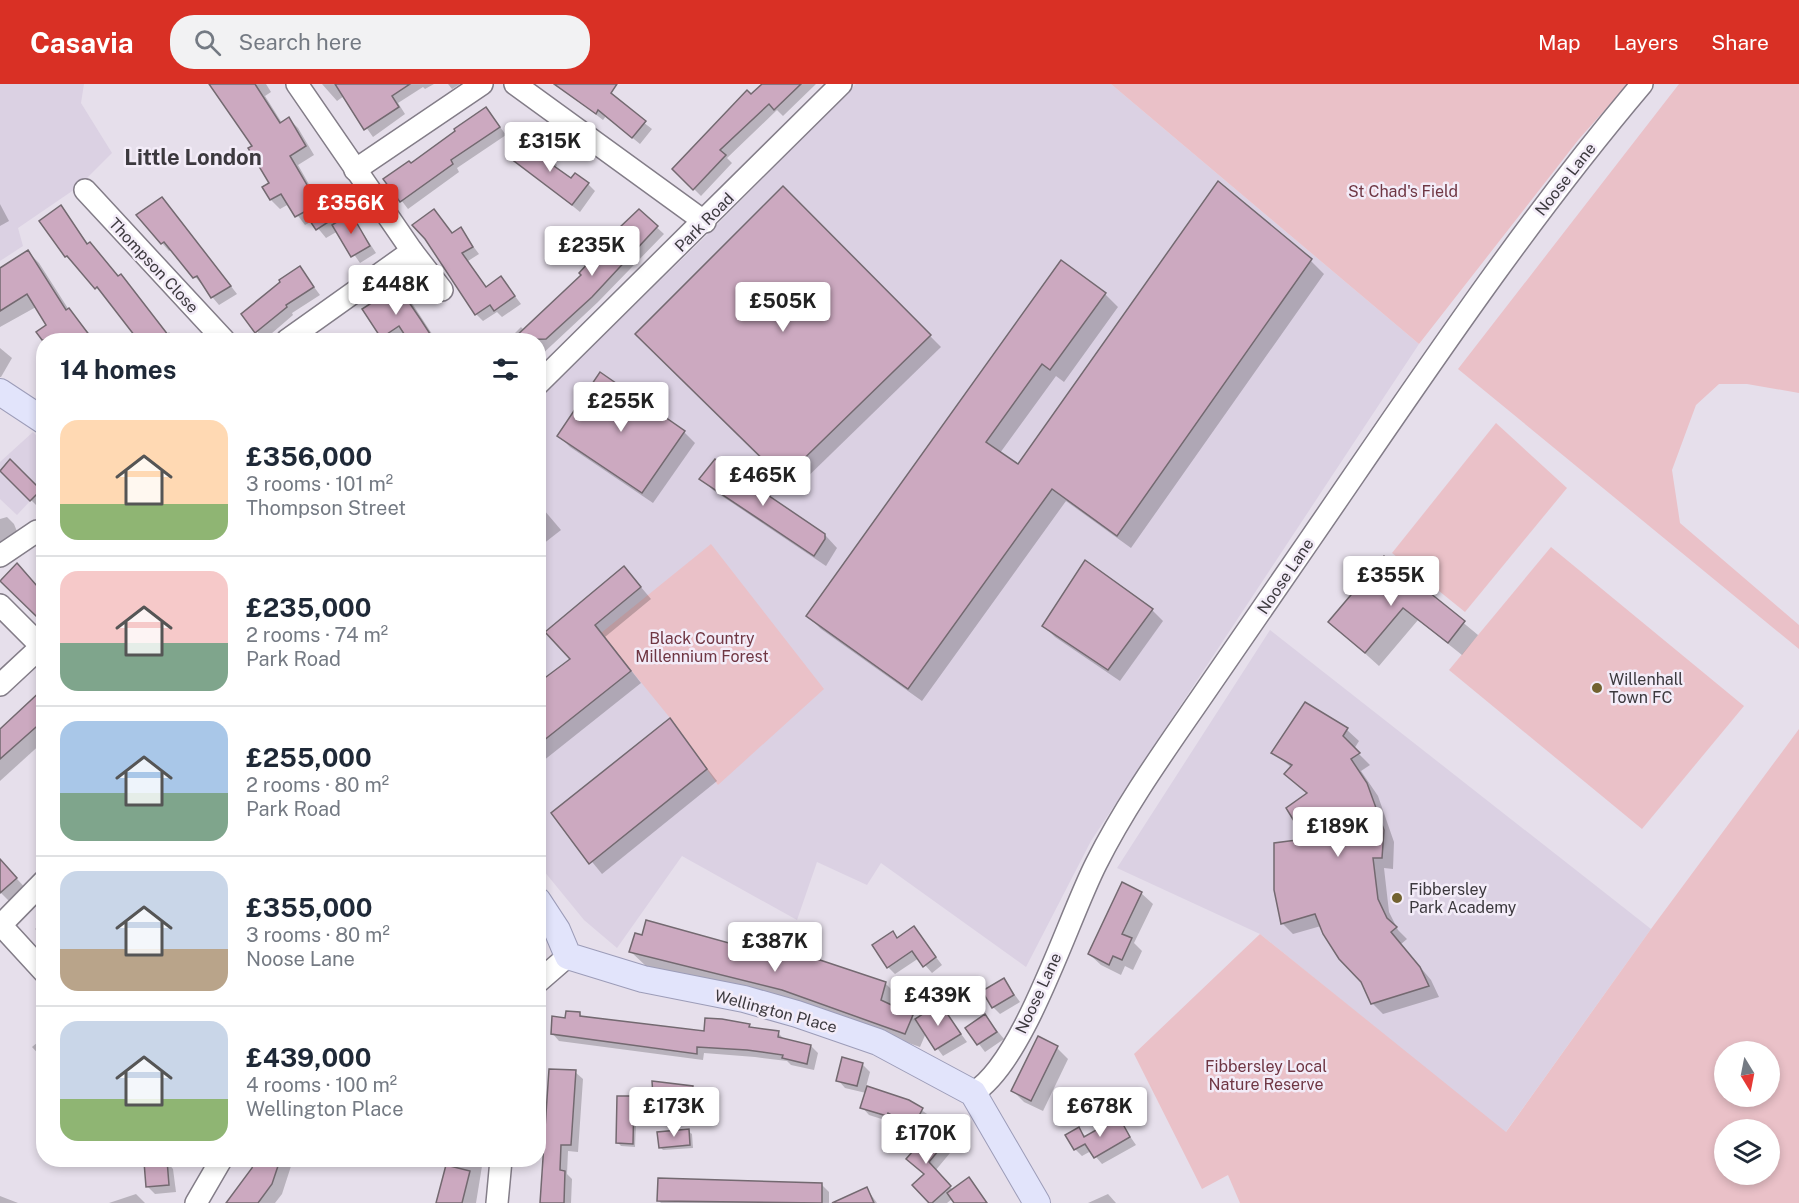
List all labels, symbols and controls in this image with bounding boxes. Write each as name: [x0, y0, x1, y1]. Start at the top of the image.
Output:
search box: [170, 15, 590, 69]
text: Casavia: [30, 26, 134, 59]
icon: search: [191, 26, 224, 59]
text: Search here: [239, 29, 362, 55]
text: Map: [1538, 30, 1581, 55]
text: Layers: [1614, 30, 1678, 55]
text: Share: [1711, 30, 1769, 55]
pin: £315K: [508, 122, 592, 173]
text: £315K: [519, 129, 581, 153]
street label: Noose Lane: [1531, 139, 1600, 219]
district label: Little London: [124, 144, 262, 170]
park label: St Chad's Field: [1348, 182, 1458, 201]
pin: £356K: [309, 184, 393, 235]
street label: Park Road: [671, 189, 738, 256]
text: £356K: [317, 191, 385, 215]
street label: Thompson Close: [105, 214, 203, 317]
pin: £235K: [550, 226, 634, 277]
text: £235K: [559, 233, 625, 257]
pin: £448K: [354, 265, 438, 316]
text: £448K: [363, 272, 429, 296]
pin: £505K: [741, 282, 825, 333]
text: £505K: [749, 289, 817, 313]
icon: filters: [489, 353, 522, 386]
text: 14 homes: [60, 354, 176, 385]
pin: £255K: [579, 382, 663, 433]
text: £255K: [588, 389, 655, 413]
text: £356,000: [246, 441, 372, 472]
icon: home: [108, 444, 180, 516]
pin: £465K: [721, 456, 805, 507]
text: £465K: [729, 463, 797, 487]
text: 3 rooms · 101 m²: [246, 472, 393, 496]
text: Thompson Street: [246, 496, 406, 520]
street label: Noose Lane: [1253, 535, 1318, 618]
pin: £355K: [1349, 556, 1433, 607]
text: £355K: [1357, 563, 1425, 587]
text: £235,000: [246, 592, 372, 623]
icon: home: [108, 595, 180, 667]
text: 2 rooms · 74 m²: [246, 623, 388, 647]
park label: Black Country Millennium Forest: [635, 629, 769, 666]
text: Park Road: [246, 647, 341, 671]
place label: Willenhall Town FC: [1609, 670, 1683, 707]
marker: Willenhall Town FC: [1590, 681, 1604, 695]
text: £255,000: [246, 742, 372, 773]
icon: home: [108, 745, 180, 817]
text: 2 rooms · 80 m²: [246, 773, 389, 797]
text: Park Road: [246, 797, 341, 821]
pin: £189K: [1296, 807, 1380, 858]
text: £189K: [1307, 814, 1369, 838]
place label: Fibbersley Park Academy: [1409, 880, 1517, 917]
marker: Fibbersley Park Academy: [1390, 891, 1404, 905]
text: £355,000: [246, 892, 373, 923]
icon: home: [108, 895, 180, 967]
pin: £387K: [733, 922, 817, 973]
text: 3 rooms · 80 m²: [246, 923, 390, 947]
text: £387K: [742, 929, 808, 953]
text: Noose Lane: [246, 947, 355, 971]
street label: Noose Lane: [1011, 950, 1065, 1037]
pin: £439K: [896, 976, 980, 1027]
text: £439K: [905, 983, 971, 1007]
street label: Wellington Place: [713, 986, 839, 1037]
north arrow: [1714, 1041, 1780, 1107]
map controls: [1714, 1041, 1780, 1185]
text: £439,000: [246, 1042, 372, 1073]
icon: home: [108, 1045, 180, 1117]
park label: Fibbersley Local Nature Reserve: [1205, 1057, 1327, 1094]
text: 4 rooms · 100 m²: [246, 1073, 397, 1097]
pin: £173K: [632, 1087, 716, 1138]
pin: £678K: [1058, 1087, 1142, 1138]
text: £173K: [643, 1094, 705, 1118]
text: £678K: [1067, 1094, 1133, 1118]
text: Wellington Place: [246, 1097, 403, 1121]
pin: £170K: [884, 1114, 968, 1165]
button: layers: [1714, 1119, 1780, 1185]
text: £170K: [895, 1121, 957, 1145]

